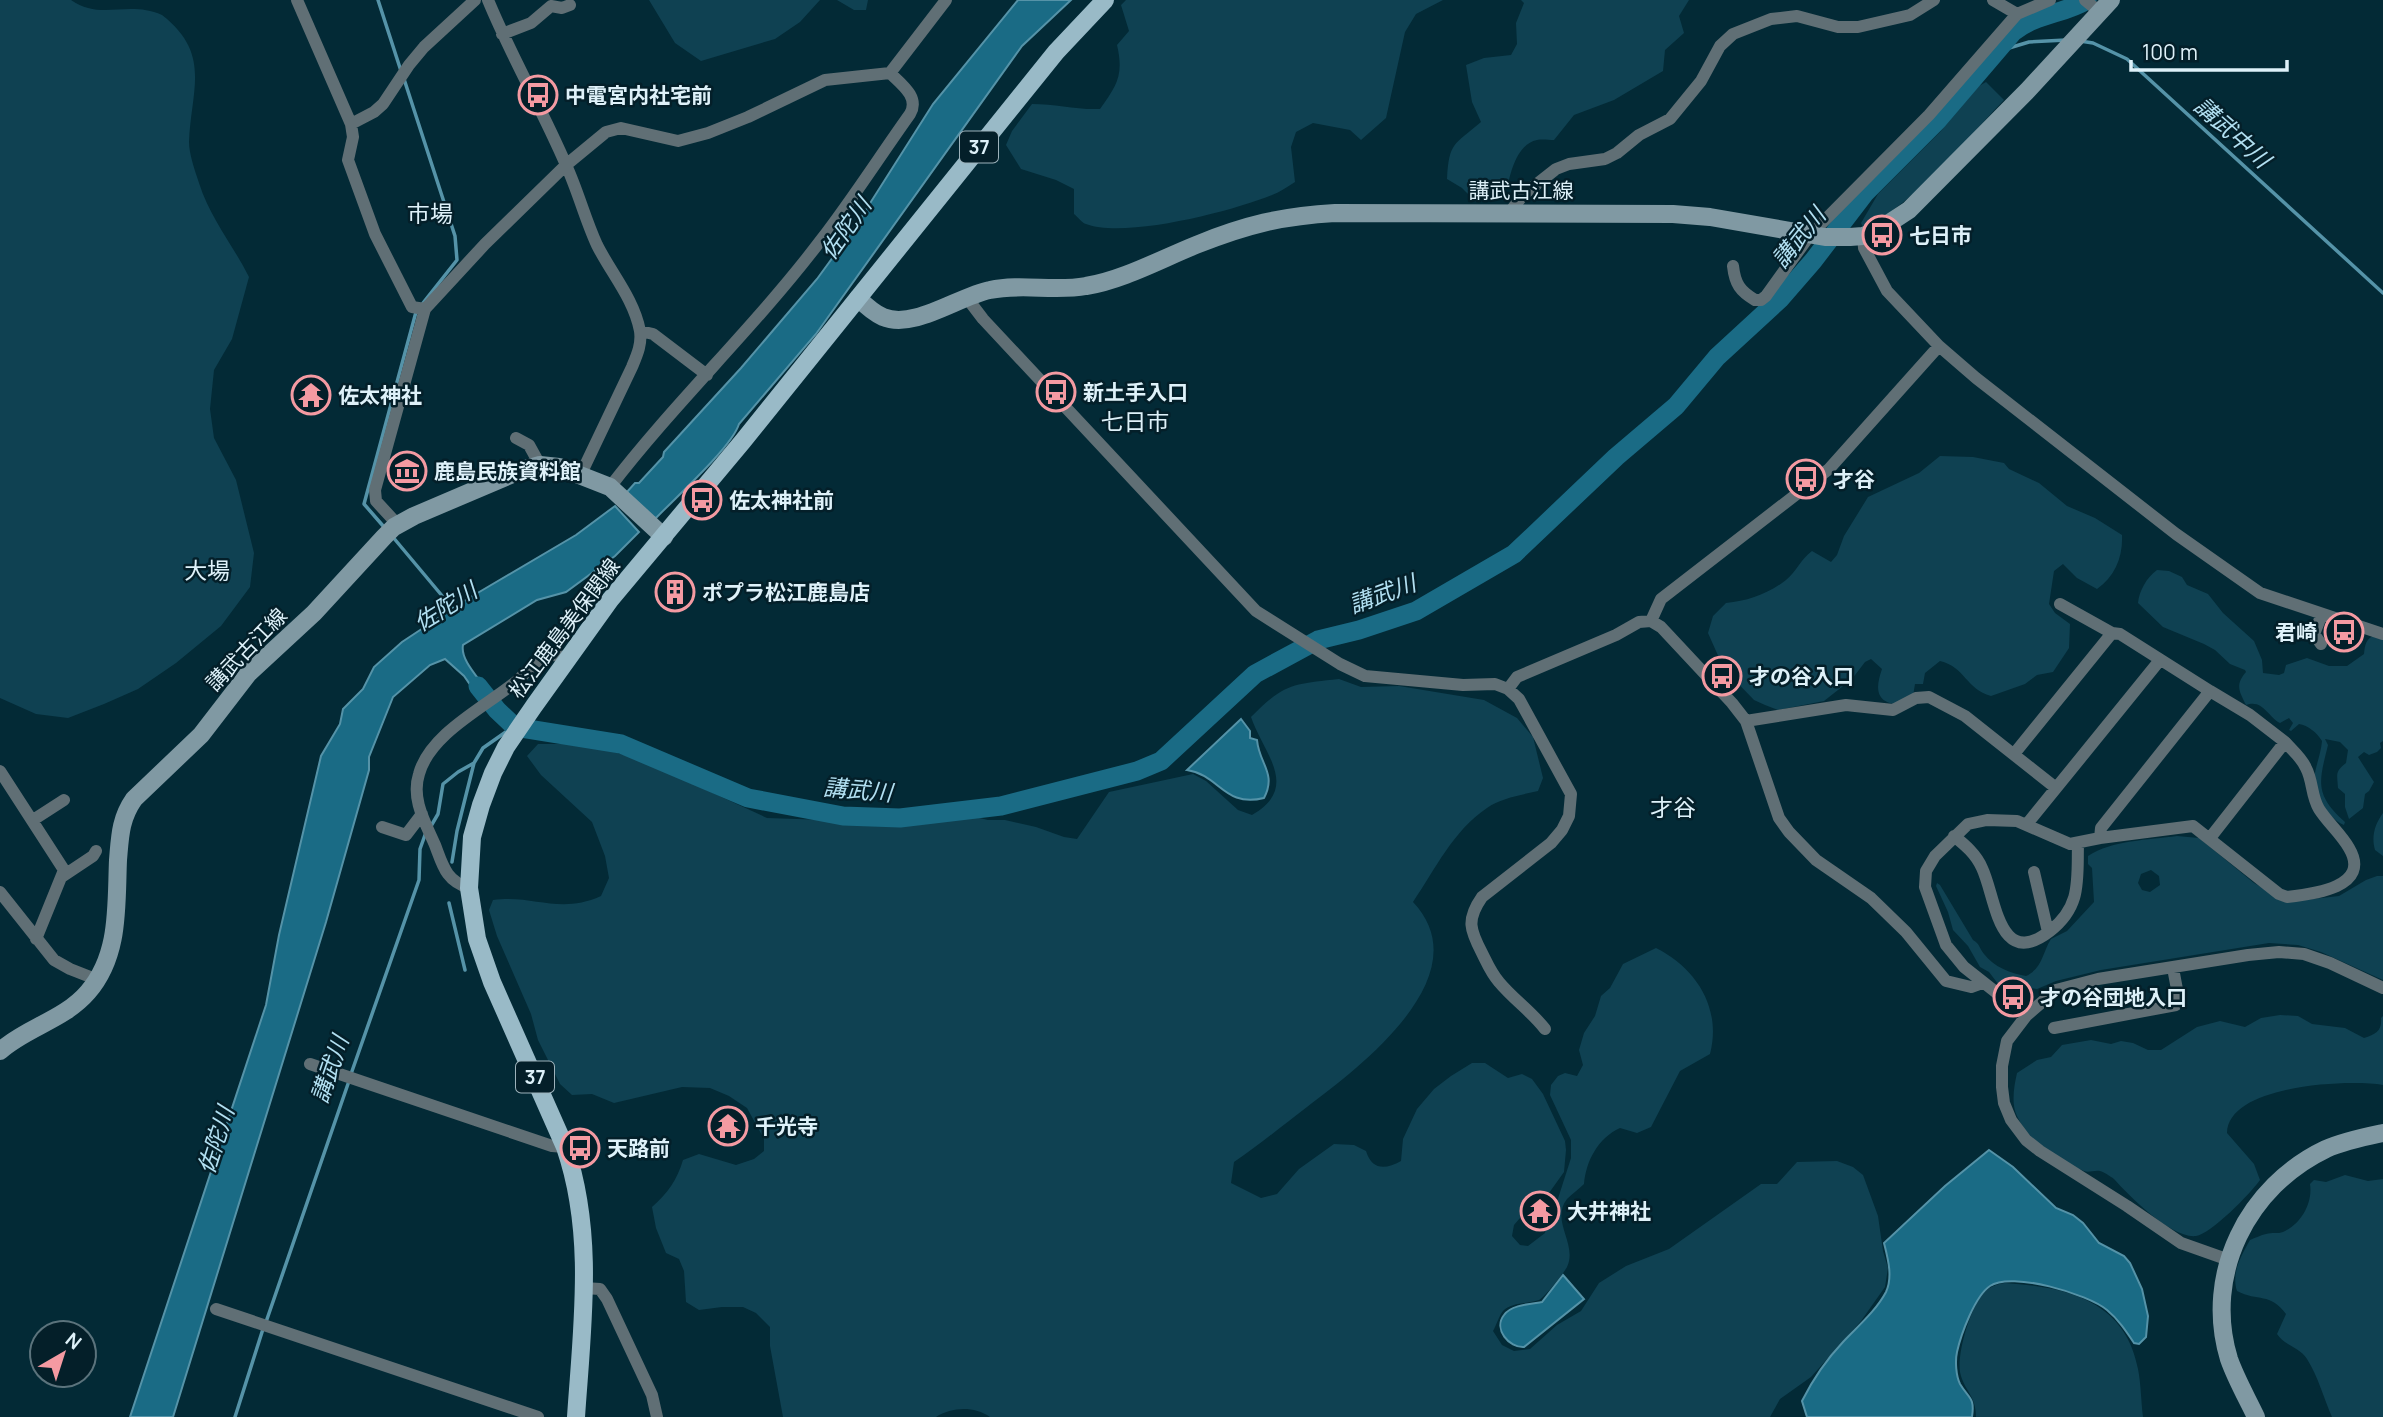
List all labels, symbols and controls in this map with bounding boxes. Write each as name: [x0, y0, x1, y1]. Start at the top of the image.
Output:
scale bar: [2131, 28, 2287, 72]
text: 100 m: [2142, 38, 2198, 66]
bus stop icon: 中電宮内社宅前: [517, 74, 559, 116]
place label: 中電宮内社宅前: [565, 81, 712, 109]
water label: 講武中川: [2188, 89, 2280, 177]
road number: 37: [960, 132, 998, 162]
street label: 講武古江線: [1469, 176, 1574, 204]
water label: 佐陀川: [812, 188, 880, 265]
district label: 市場: [407, 197, 453, 229]
water label: 講武川: [1764, 198, 1834, 274]
bus stop icon: 七日市: [1861, 214, 1903, 256]
place label: 七日市: [1909, 221, 1972, 249]
bus stop icon: 新土手入口: [1035, 371, 1077, 413]
temple icon: 佐太神社: [290, 374, 332, 416]
place label: 新土手入口: [1083, 378, 1188, 406]
place label: 佐太神社: [338, 381, 422, 409]
district label: 七日市: [1101, 405, 1170, 437]
museum icon: 鹿島民族資料館: [386, 450, 428, 492]
place label: 鹿島民族資料館: [434, 457, 581, 485]
bus stop icon: 才谷: [1785, 458, 1827, 500]
place label: 才谷: [1833, 465, 1875, 493]
bus stop icon: 佐太神社前: [681, 479, 723, 521]
place label: 佐太神社前: [729, 486, 834, 514]
street label: 松江鹿島美保関線: [502, 552, 626, 704]
district label: 大場: [184, 554, 230, 586]
water label: 講武川: [1344, 565, 1423, 620]
building icon: ポプラ松江鹿島店: [654, 571, 696, 613]
water label: 佐陀川: [407, 573, 485, 638]
place label: ポプラ松江鹿島店: [702, 578, 870, 606]
street label: 講武古江線: [199, 602, 293, 696]
bus stop icon: 君崎: [2323, 611, 2365, 653]
place label: 君崎: [2275, 618, 2317, 646]
bus stop icon: 才の谷入口: [1701, 655, 1743, 697]
place label: 才の谷入口: [1749, 662, 1854, 690]
water label: 講武川: [822, 770, 897, 808]
district label: 才谷: [1650, 791, 1696, 823]
bus stop icon: 才の谷団地入口: [1992, 976, 2034, 1018]
place label: 才の谷団地入口: [2040, 983, 2187, 1011]
water label: 講武川: [303, 1028, 356, 1107]
road number: 37: [516, 1062, 554, 1092]
water label: 佐陀川: [189, 1099, 242, 1178]
temple icon: 千光寺: [707, 1105, 749, 1147]
place label: 千光寺: [755, 1112, 818, 1140]
bus stop icon: 天路前: [559, 1127, 601, 1169]
place label: 天路前: [607, 1134, 670, 1162]
temple icon: 大井神社: [1519, 1190, 1561, 1232]
place label: 大井神社: [1567, 1197, 1651, 1225]
north arrow: [28, 1319, 98, 1389]
text: N: [60, 1326, 87, 1355]

